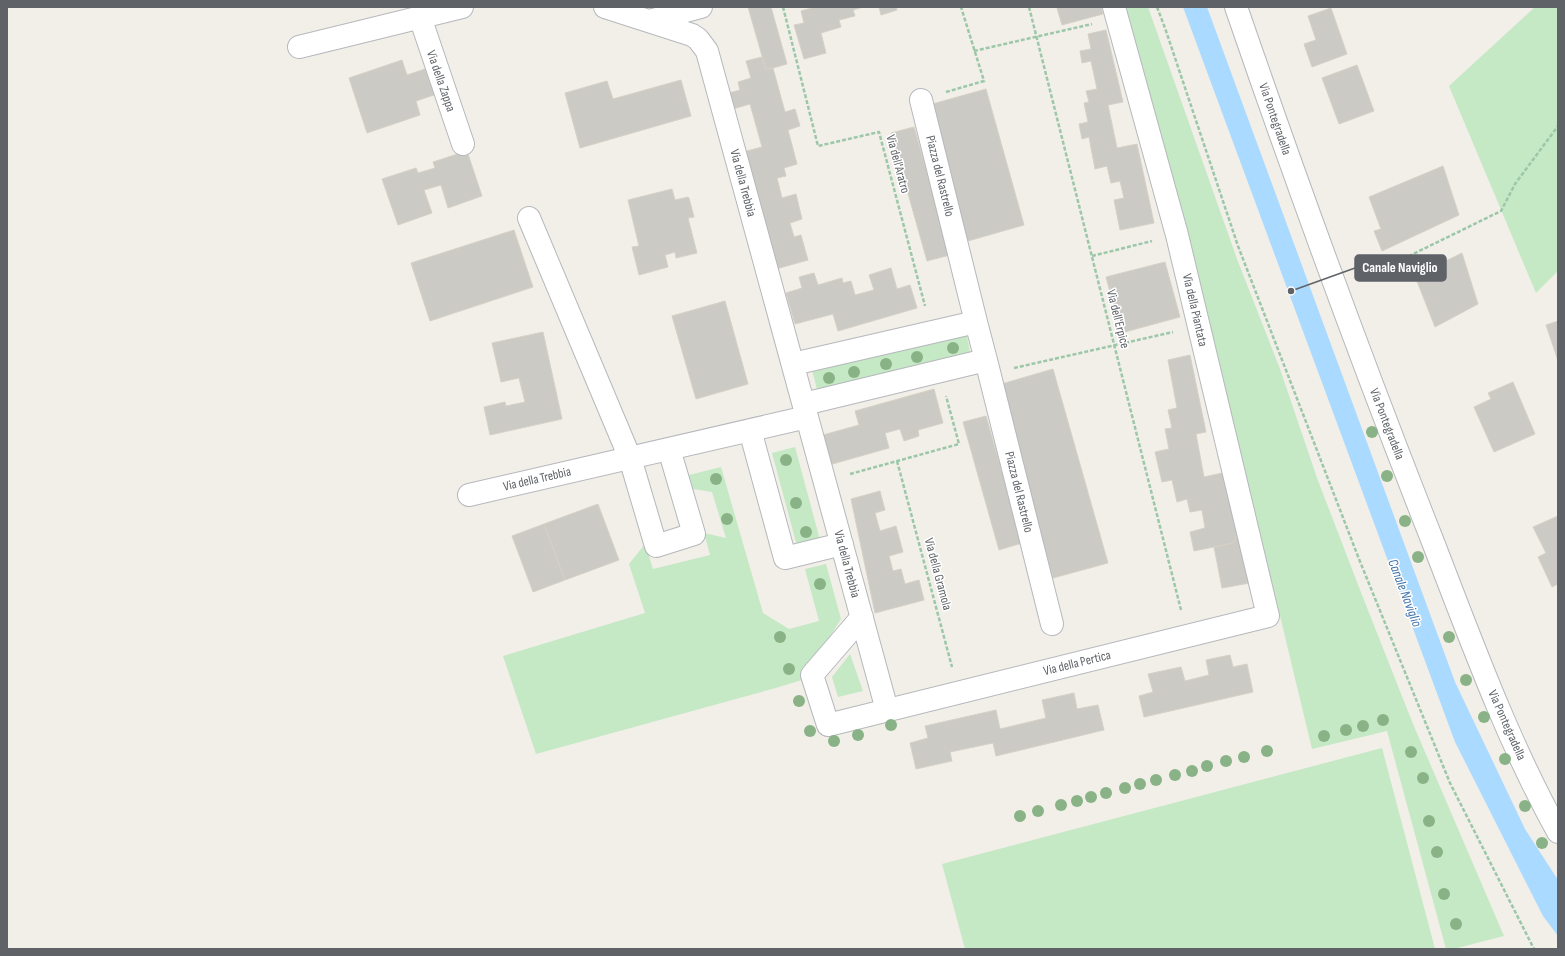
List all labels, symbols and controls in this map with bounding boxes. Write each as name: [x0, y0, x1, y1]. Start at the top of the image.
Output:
street label: Via della Zappa: [423, 48, 459, 114]
street label: Via Pontegradella: [1255, 81, 1295, 157]
street label: Via dell'Aratro: [882, 133, 914, 195]
street label: Piazza del Rastrello: [922, 134, 958, 218]
street label: Via della Trebbia: [726, 148, 760, 218]
callout: Canale Naviglio: [1355, 255, 1446, 281]
text: Canale Naviglio: [1362, 259, 1438, 276]
street label: Via della Piantata: [1179, 272, 1211, 348]
street label: Via dell'Erpice: [1103, 288, 1133, 350]
street label: Via Pontegradella: [1366, 386, 1408, 462]
street label: Piazza del Rastrello: [1001, 450, 1037, 534]
street label: Via della Trebbia: [501, 463, 573, 495]
street label: Via della Trebbia: [830, 529, 864, 599]
street label: Via della Gramola: [921, 536, 955, 612]
water label: Canale Naviglio: [1384, 557, 1426, 630]
street label: Via della Pertica: [1042, 647, 1112, 679]
street label: Via Pontegradella: [1484, 687, 1530, 763]

